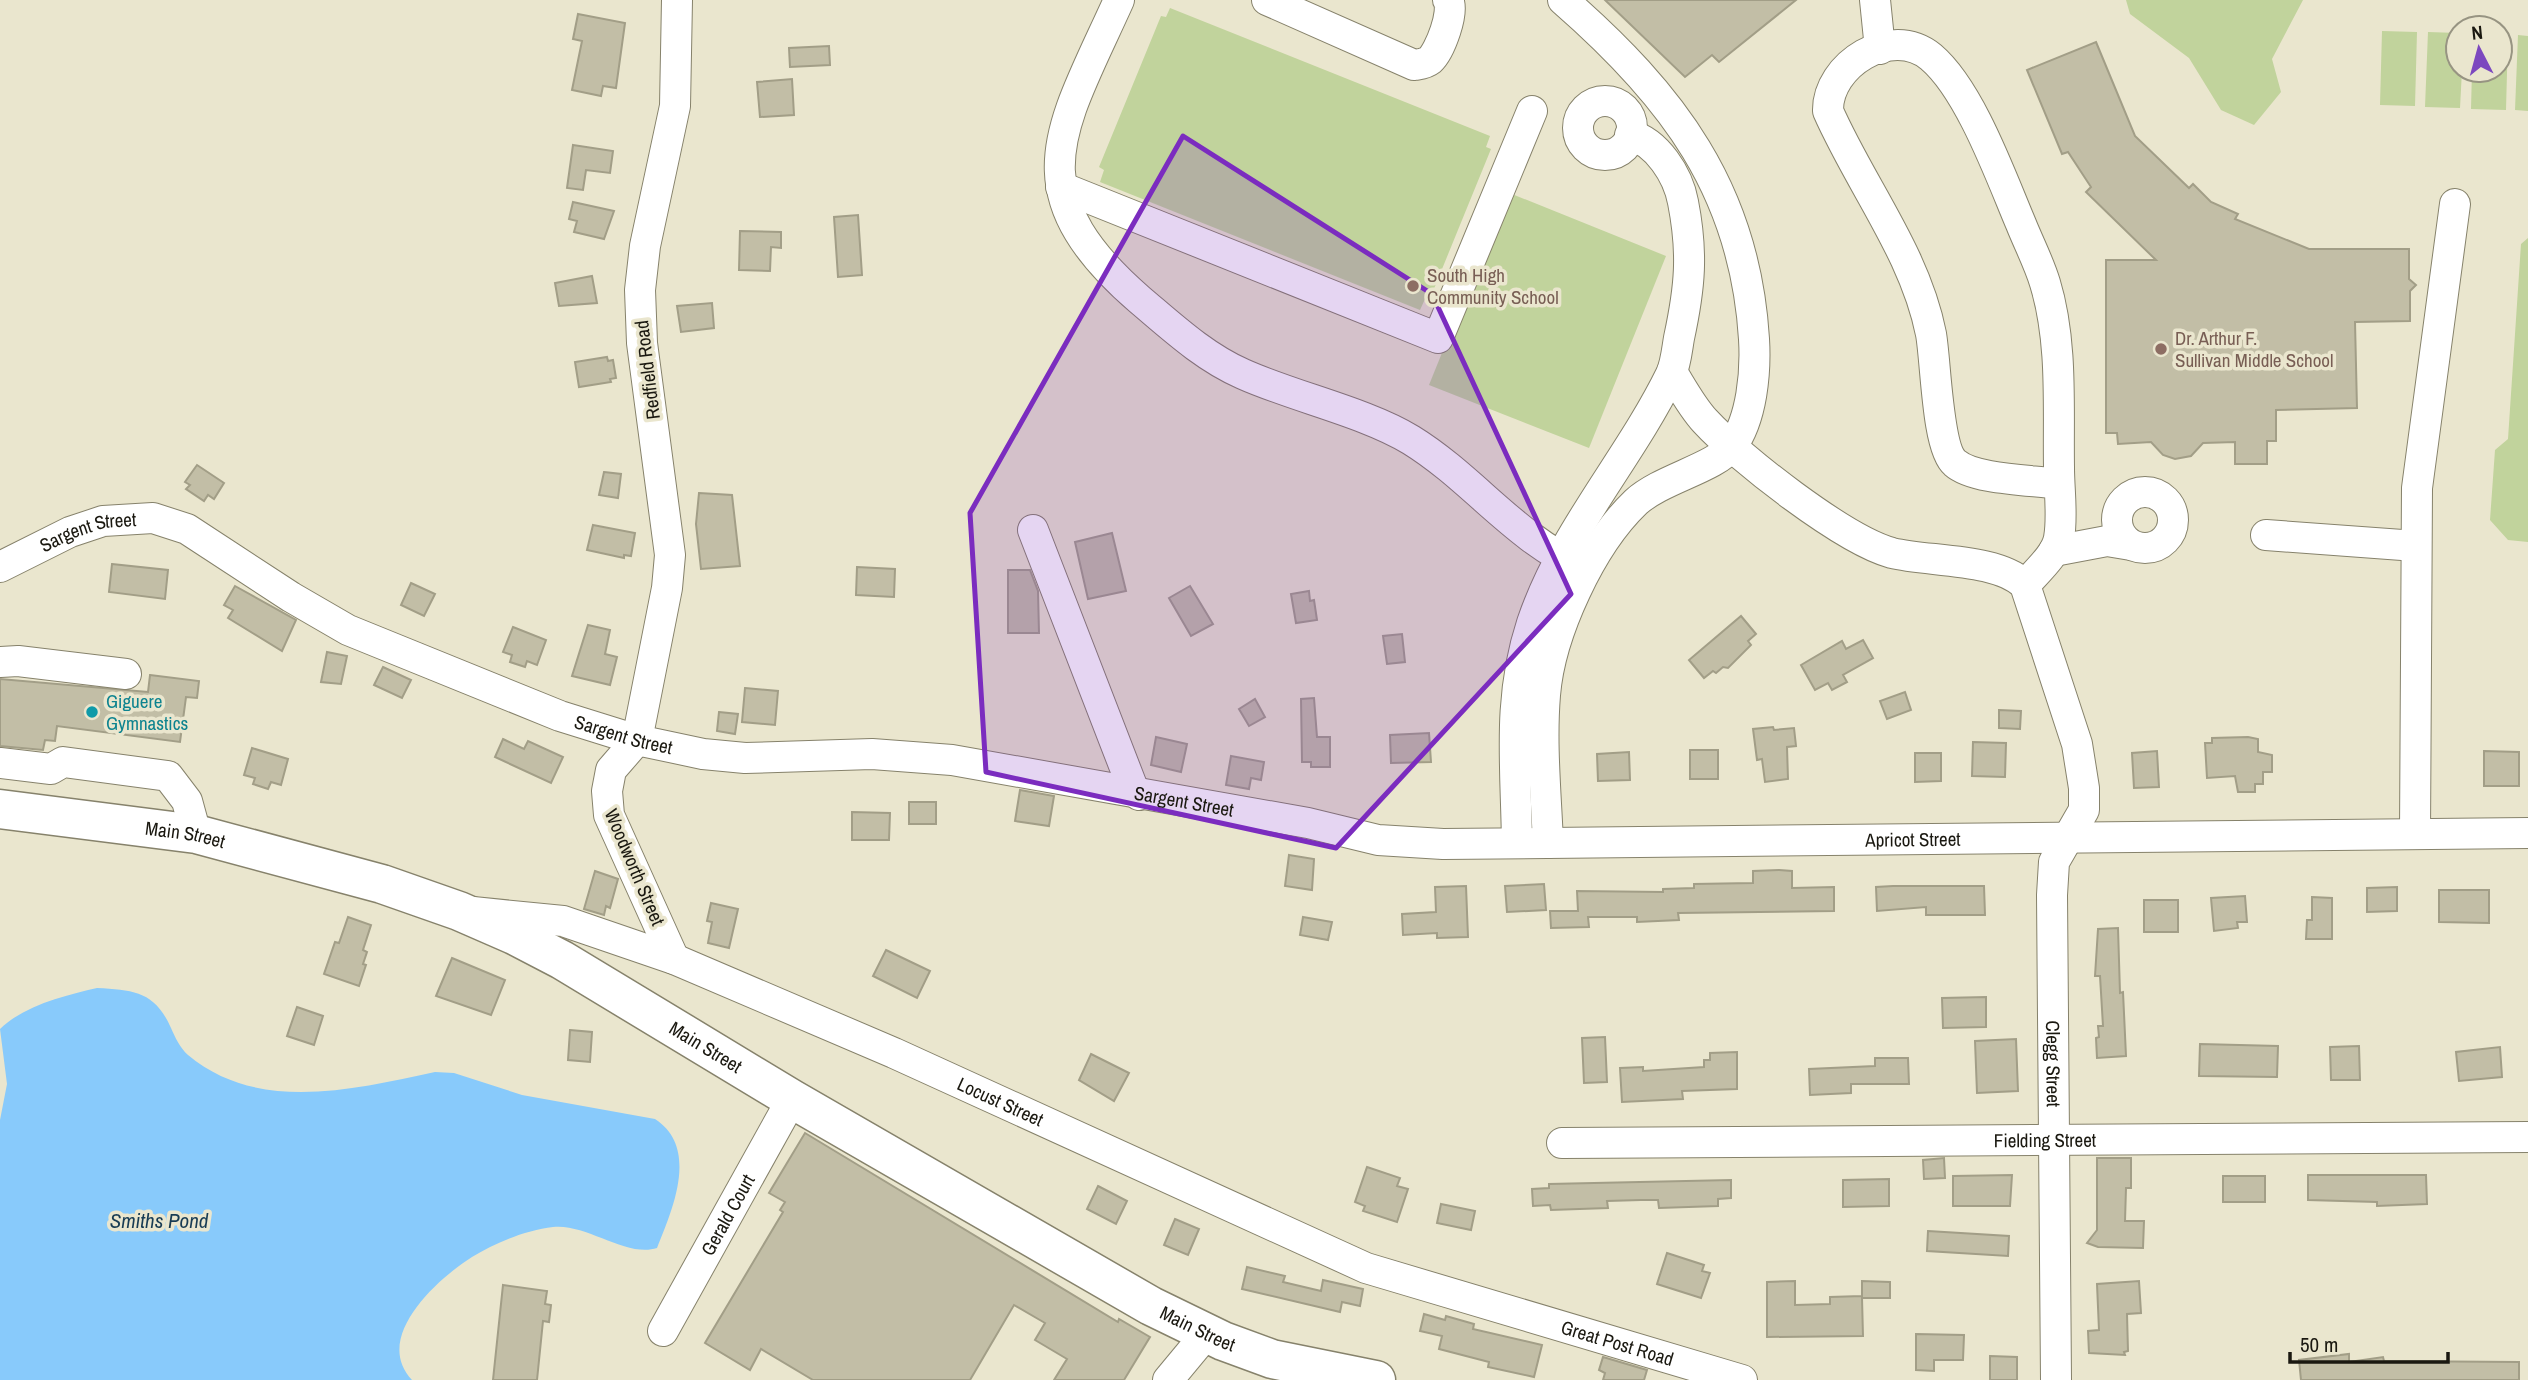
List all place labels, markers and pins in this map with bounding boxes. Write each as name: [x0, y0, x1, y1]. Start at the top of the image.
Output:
place label: South High Community School: [1427, 262, 1559, 310]
marker: South High Community School: [1405, 278, 1421, 294]
place label: Dr. Arthur F. Sullivan Middle School: [2175, 325, 2333, 373]
marker: Dr. Arthur F. Sullivan Middle School: [2153, 341, 2169, 357]
place label: Giguere Gymnastics: [106, 688, 188, 736]
marker: Giguere Gymnastics: [84, 704, 100, 720]

